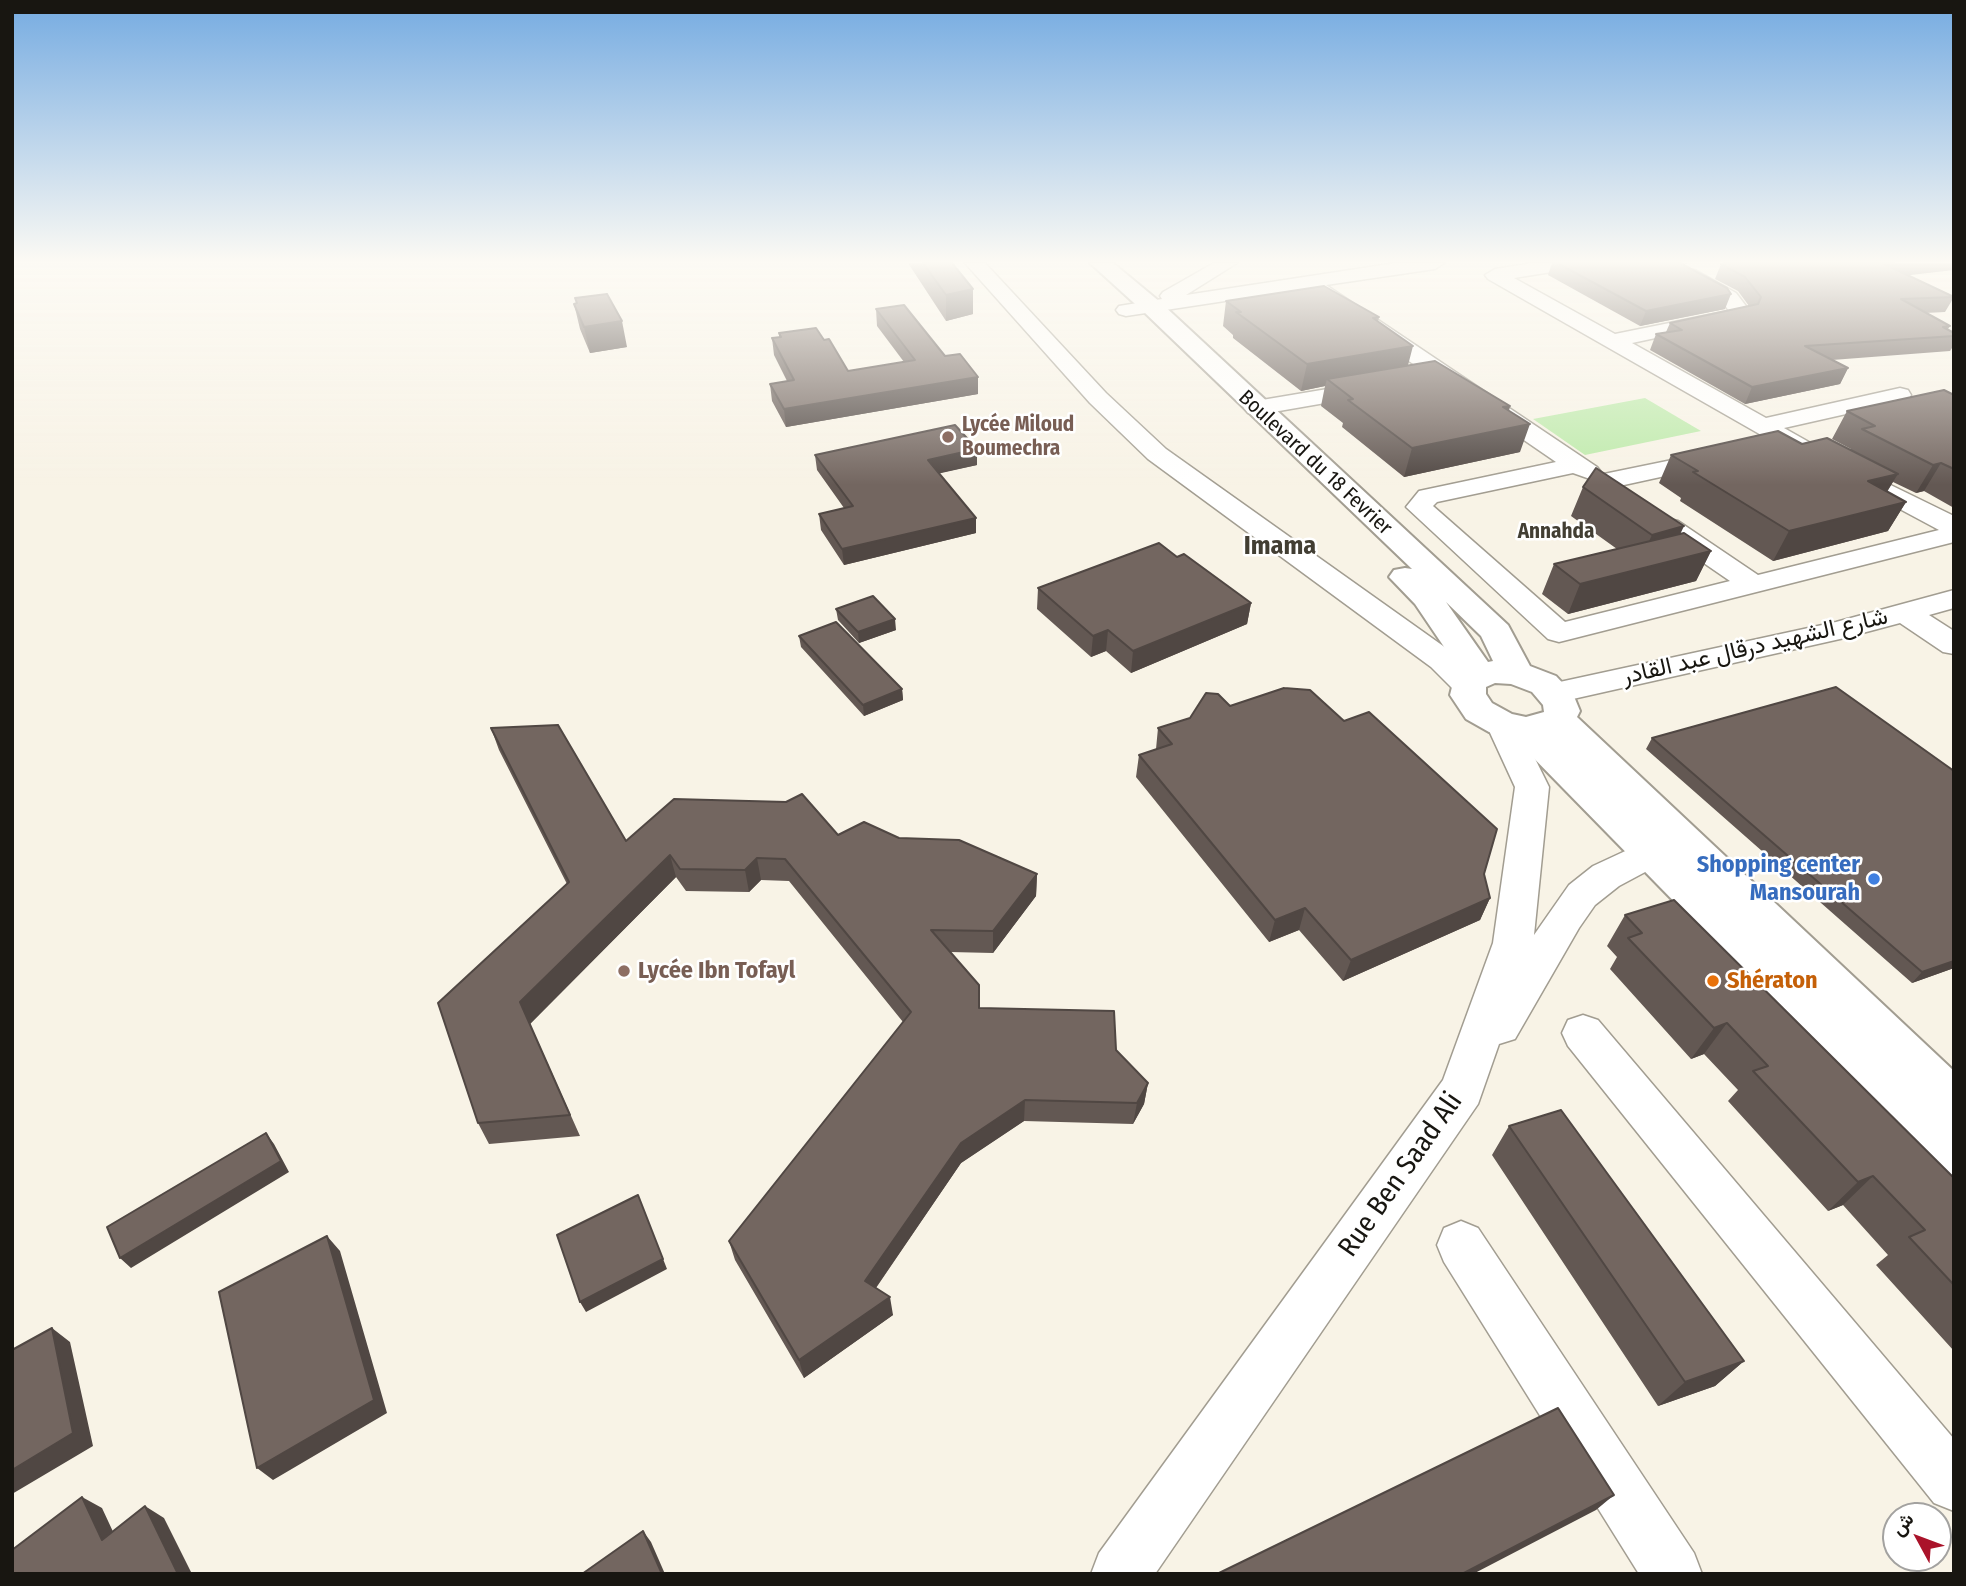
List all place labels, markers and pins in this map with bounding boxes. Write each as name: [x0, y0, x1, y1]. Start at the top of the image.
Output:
place label: Lycée Miloud Boumechra: [962, 412, 1074, 462]
marker: Lycée Miloud Boumechra: [940, 429, 956, 445]
place label: Shopping center Mansourah: [1697, 851, 1860, 907]
marker: Shopping center Mansourah: [1866, 871, 1882, 887]
place label: Lycée Ibn Tofayl: [638, 957, 795, 985]
marker: Lycée Ibn Tofayl: [616, 963, 632, 979]
place label: Shératon: [1727, 967, 1818, 995]
marker: Shératon: [1705, 973, 1721, 989]

